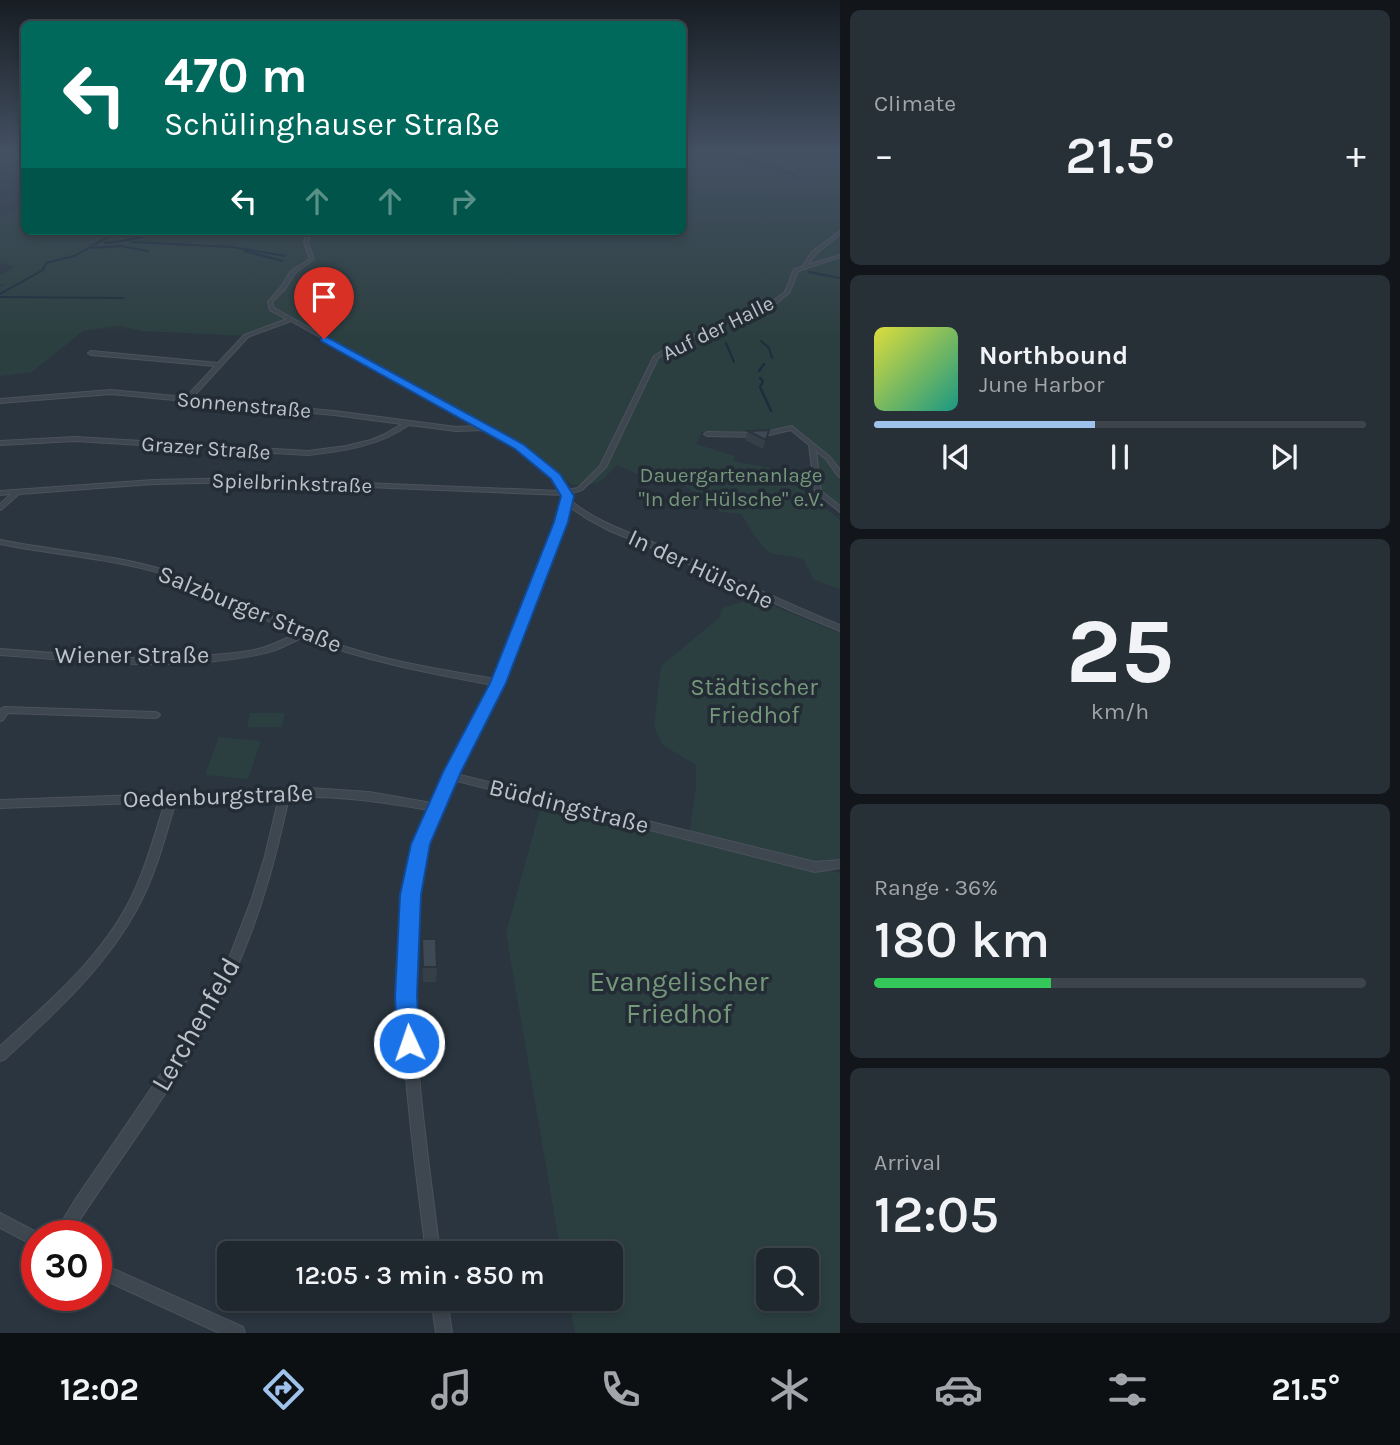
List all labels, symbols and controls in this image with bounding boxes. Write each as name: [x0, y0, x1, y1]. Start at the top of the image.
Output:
text: 470 m: [164, 47, 307, 104]
icon: left: [49, 49, 140, 140]
text: Climate: [874, 90, 956, 117]
text: Schülinghauser Straße: [164, 106, 500, 143]
text: 21.5°: [1065, 125, 1175, 186]
text: −: [874, 133, 894, 178]
text: +: [1346, 133, 1366, 178]
icon: left: [225, 182, 263, 220]
icon: ahead: [298, 182, 336, 220]
icon: ahead: [371, 182, 409, 220]
icon: right: [444, 182, 482, 220]
pin: [294, 267, 354, 339]
icon: arrive: [305, 278, 343, 316]
street label: Auf der Halle: [658, 291, 778, 365]
text: Northbound: [979, 340, 1128, 371]
text: June Harbor: [979, 371, 1104, 398]
street label: Sonnenstraße: [176, 387, 312, 423]
street label: Grazer Straße: [141, 432, 271, 464]
icon: previous: [937, 438, 975, 476]
icon: pause: [1101, 438, 1139, 476]
icon: next: [1265, 438, 1303, 476]
park label: Dauergartenanlage "In der Hülsche" e.V.: [638, 463, 824, 511]
street label: Spielbrinkstraße: [211, 468, 373, 498]
street label: In der Hülsche: [624, 523, 778, 615]
street label: Salzburger Straße: [154, 559, 346, 659]
text: 25: [1066, 599, 1174, 705]
street label: Wiener Straße: [55, 641, 209, 669]
park label: Städtischer Friedhof: [690, 673, 818, 729]
text: km/h: [1091, 698, 1149, 725]
street label: Büddingstraße: [486, 773, 652, 839]
street label: Oedenburgstraße: [123, 779, 313, 813]
text: Range · 36%: [874, 874, 998, 901]
text: 180 km: [874, 909, 1050, 970]
street label: Lerchenfeld: [144, 952, 247, 1097]
park label: Evangelischer Friedhof: [589, 965, 769, 1030]
position arrow: [372, 1006, 446, 1080]
text: Arrival: [874, 1149, 941, 1176]
text: 12:05: [874, 1184, 999, 1245]
speed limit sign: 30: [21, 1220, 112, 1311]
map controls: [756, 1248, 819, 1311]
button: search: [756, 1248, 819, 1311]
text: 12:05 · 3 min · 850 m: [295, 1260, 545, 1291]
icon: directions: [259, 1365, 308, 1414]
icon: music: [427, 1365, 476, 1414]
icon: phone: [596, 1365, 645, 1414]
icon: climate: [765, 1365, 814, 1414]
icon: car: [934, 1365, 983, 1414]
icon: filters: [1103, 1365, 1152, 1414]
text: 12:02: [60, 1371, 139, 1408]
text: 21.5°: [1271, 1371, 1340, 1408]

